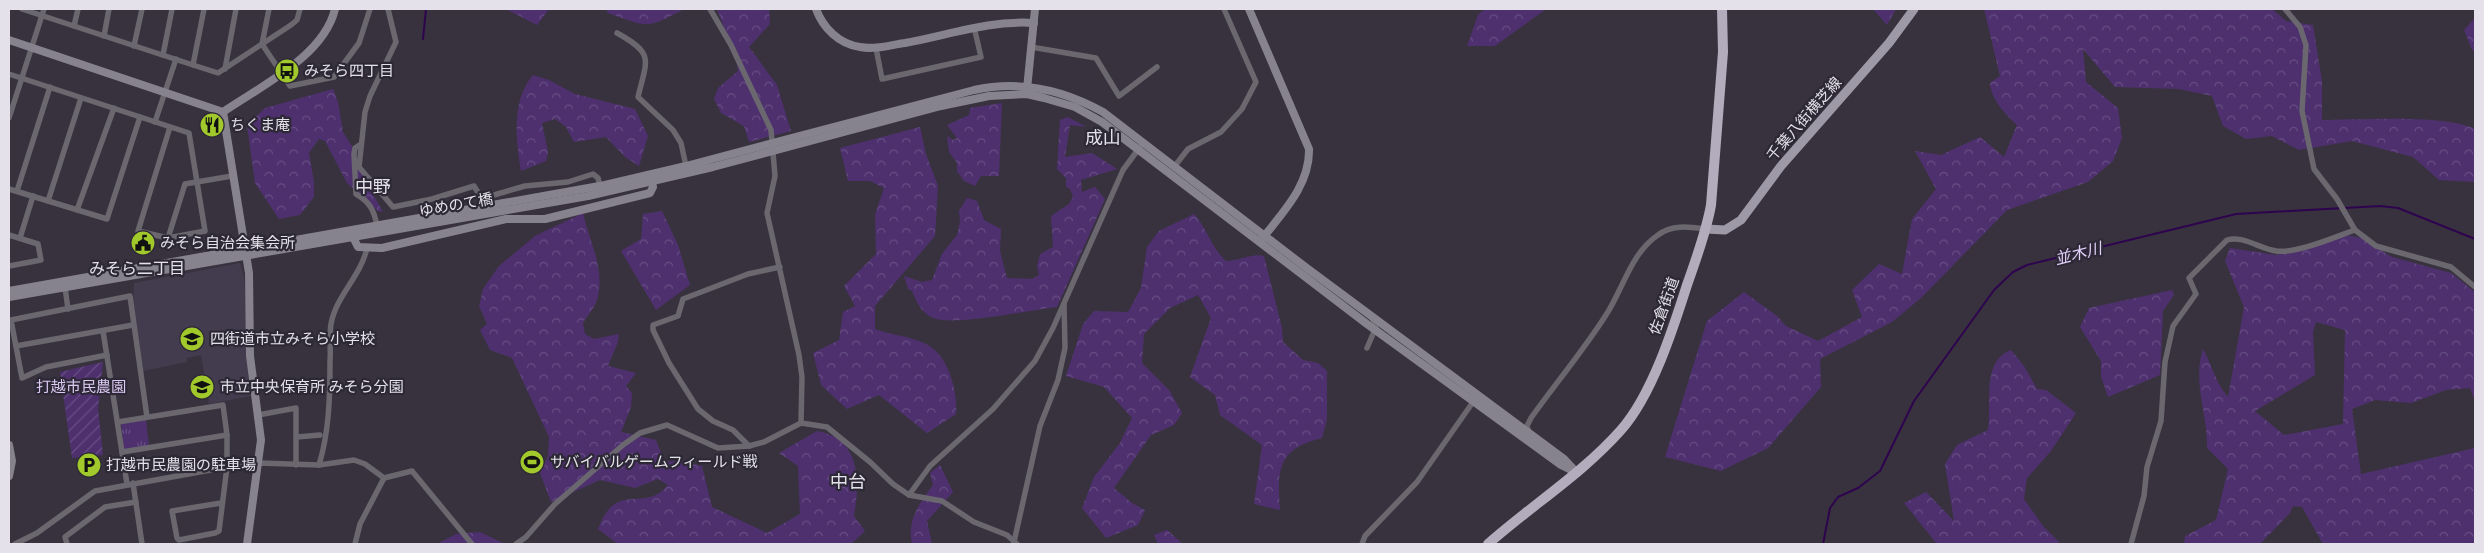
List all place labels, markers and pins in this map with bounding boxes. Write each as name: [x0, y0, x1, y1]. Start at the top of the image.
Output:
bus stop icon: みそら四丁目: [274, 58, 300, 84]
place label: みそら四丁目: [304, 61, 394, 80]
restaurant icon: ちくま庵: [199, 112, 225, 138]
place label: ちくま庵: [230, 115, 290, 134]
public building icon: みそら自治会集会所: [130, 230, 156, 256]
place label: みそら自治会集会所: [160, 233, 295, 252]
school or university icon: 四街道市立みそら小学校: [179, 326, 205, 352]
place label: 四街道市立みそら小学校: [210, 329, 375, 348]
school or university icon: 市立中央保育所 みそら分園: [189, 374, 215, 400]
place label: 市立中央保育所 みそら分園: [220, 377, 404, 396]
sports icon: サバイバルゲームフィールド戦: [519, 449, 545, 475]
parking icon: 打越市民農園の駐車場: [76, 452, 102, 478]
place label: サバイバルゲームフィールド戦: [550, 452, 757, 471]
place label: 打越市民農園の駐車場: [106, 455, 256, 474]

